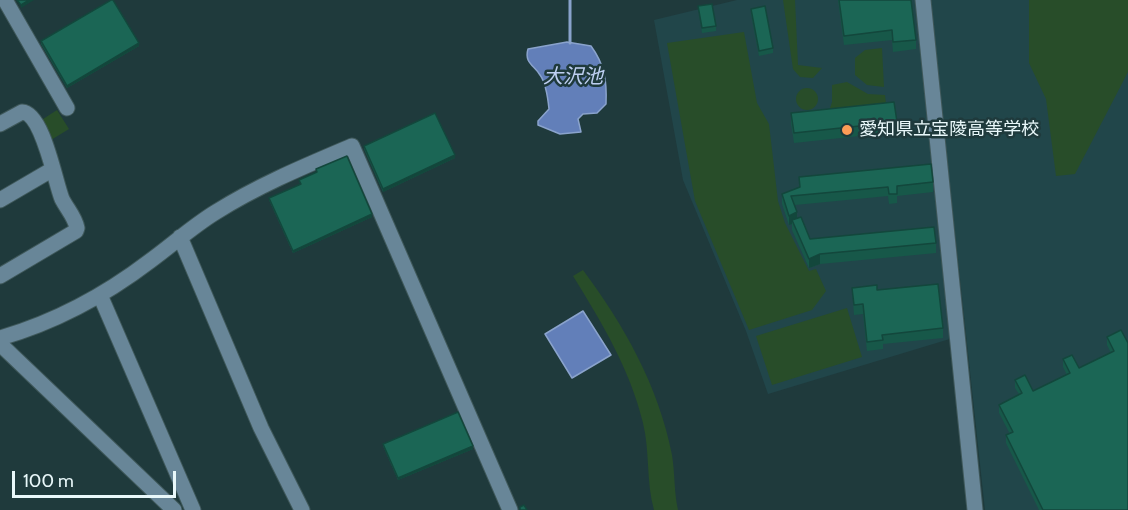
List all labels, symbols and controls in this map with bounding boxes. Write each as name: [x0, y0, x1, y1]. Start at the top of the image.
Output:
water label: 大沢池: [543, 65, 603, 89]
place label: 愛知県立宝陵高等学校: [859, 119, 1039, 141]
marker: 愛知県立宝陵高等学校: [840, 123, 854, 137]
scale bar: [15, 459, 178, 497]
text: 100 m: [23, 470, 74, 492]

